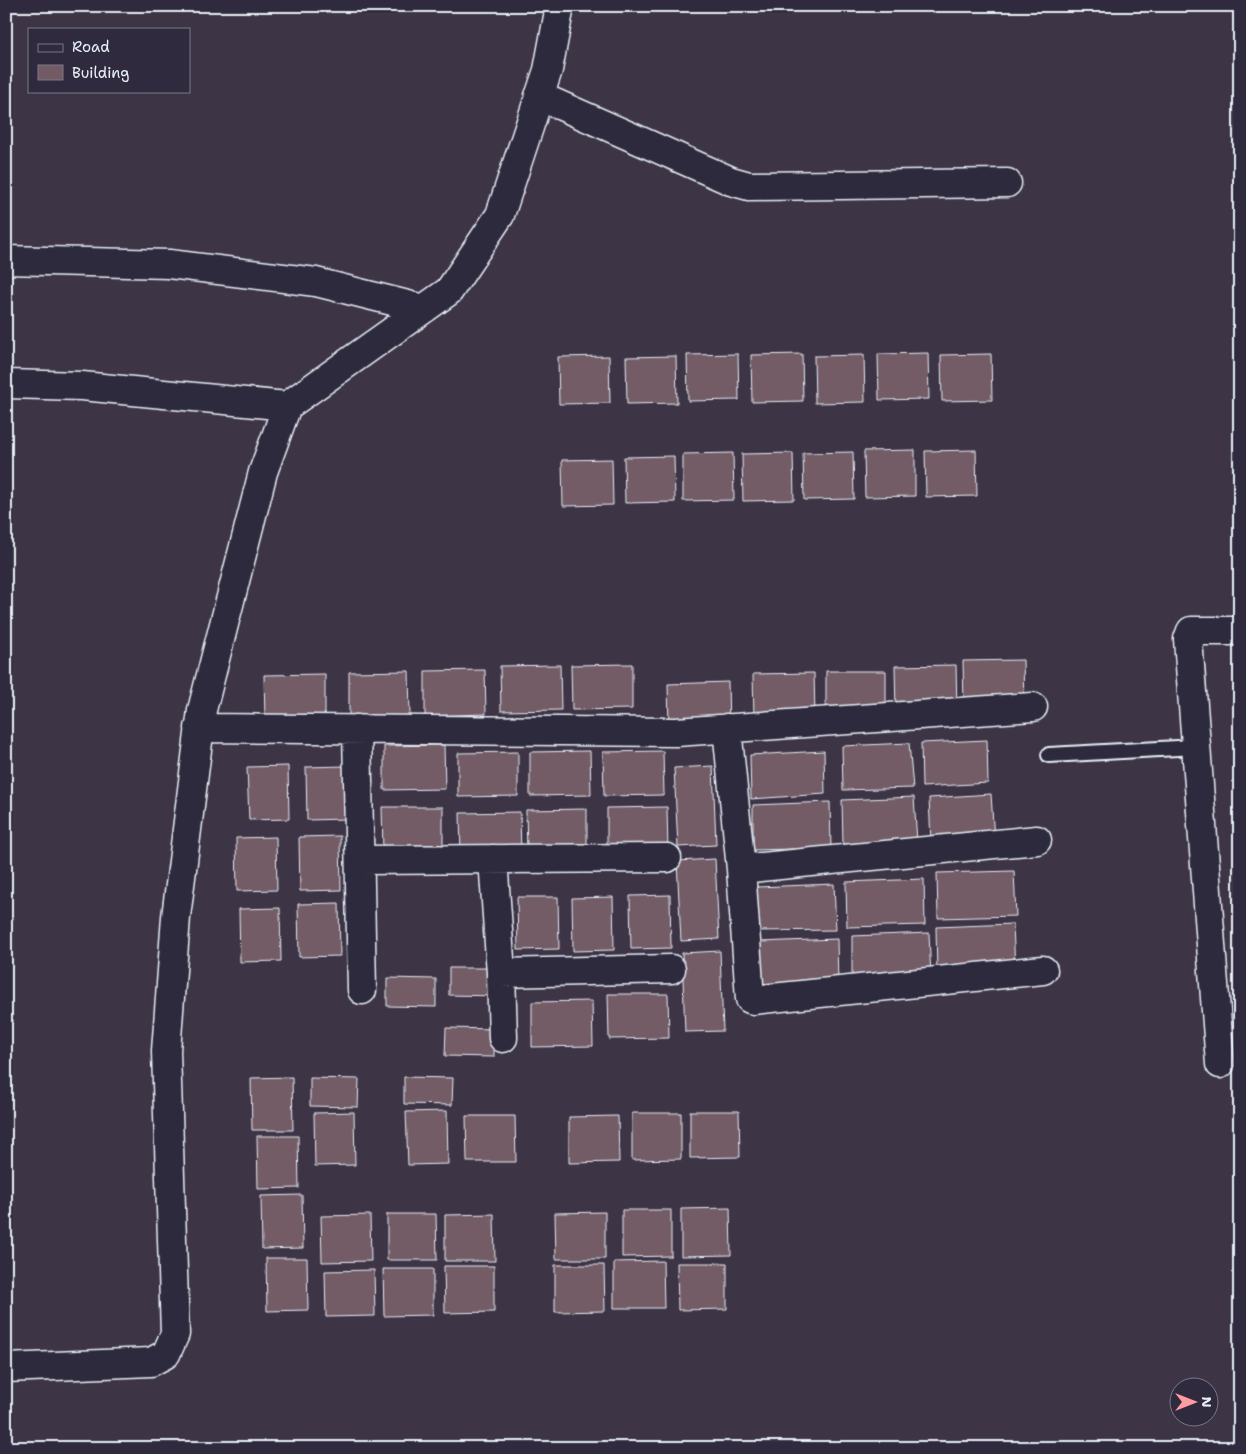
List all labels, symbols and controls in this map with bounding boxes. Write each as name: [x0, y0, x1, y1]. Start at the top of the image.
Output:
legend: [28, 28, 190, 92]
text: Road: [72, 37, 110, 57]
text: Building: [72, 63, 129, 83]
north arrow: [1168, 1376, 1218, 1426]
text: N: [1198, 1396, 1216, 1408]

